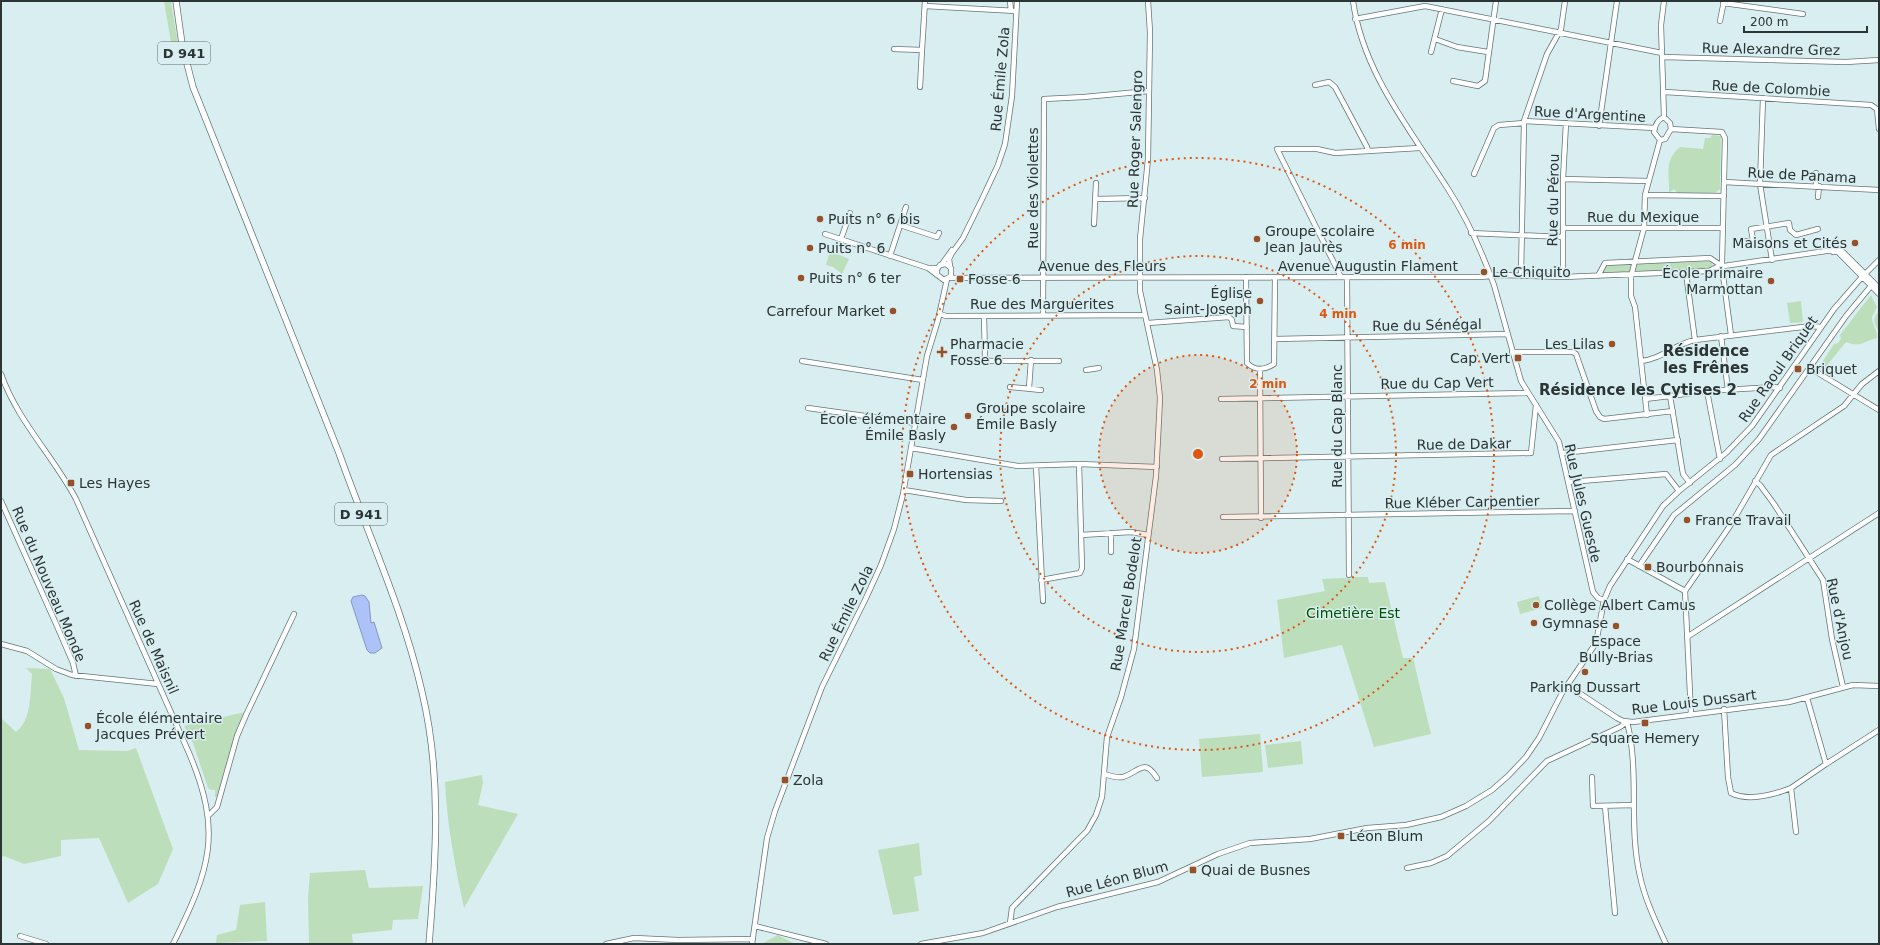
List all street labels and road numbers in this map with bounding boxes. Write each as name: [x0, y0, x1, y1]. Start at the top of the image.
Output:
street label: Rue Émile Zola: [987, 26, 1013, 132]
street label: Rue Alexandre Grez: [1702, 40, 1840, 58]
road number: D 941: [158, 42, 210, 64]
street label: Rue Roger Salengro: [1125, 70, 1145, 208]
street label: Rue de Colombie: [1711, 77, 1831, 99]
street label: Rue d'Argentine: [1534, 103, 1646, 125]
street label: Rue des Violettes: [1025, 127, 1041, 249]
street label: Rue du Pérou: [1544, 154, 1562, 246]
street label: Rue de Panama: [1747, 164, 1857, 186]
street label: Rue du Mexique: [1587, 209, 1699, 225]
street label: Avenue des Fleurs: [1038, 258, 1166, 274]
street label: Avenue Augustin Flament: [1278, 258, 1458, 274]
street label: Rue des Marguerites: [970, 296, 1114, 312]
street label: Rue Raoul Briquet: [1735, 312, 1821, 425]
street label: Rue du Sénégal: [1372, 316, 1482, 334]
street label: Rue du Cap Blanc: [1329, 364, 1345, 488]
street label: Rue du Cap Vert: [1380, 374, 1494, 392]
street label: Rue de Dakar: [1417, 435, 1512, 453]
street label: Rue Jules Guesde: [1562, 442, 1604, 564]
street label: Rue Kléber Carpentier: [1385, 493, 1540, 511]
road number: D 941: [335, 503, 387, 525]
street label: Rue du Nouveau Monde: [9, 504, 89, 664]
street label: Rue Marcel Bodelot: [1108, 535, 1145, 672]
street label: Rue Émile Zola: [816, 562, 876, 664]
street label: Rue d'Anjou: [1823, 576, 1857, 662]
street label: Rue de Maisnil: [126, 597, 182, 697]
street label: Rue Louis Dussart: [1631, 686, 1758, 718]
street label: Rue Léon Blum: [1064, 858, 1170, 900]

